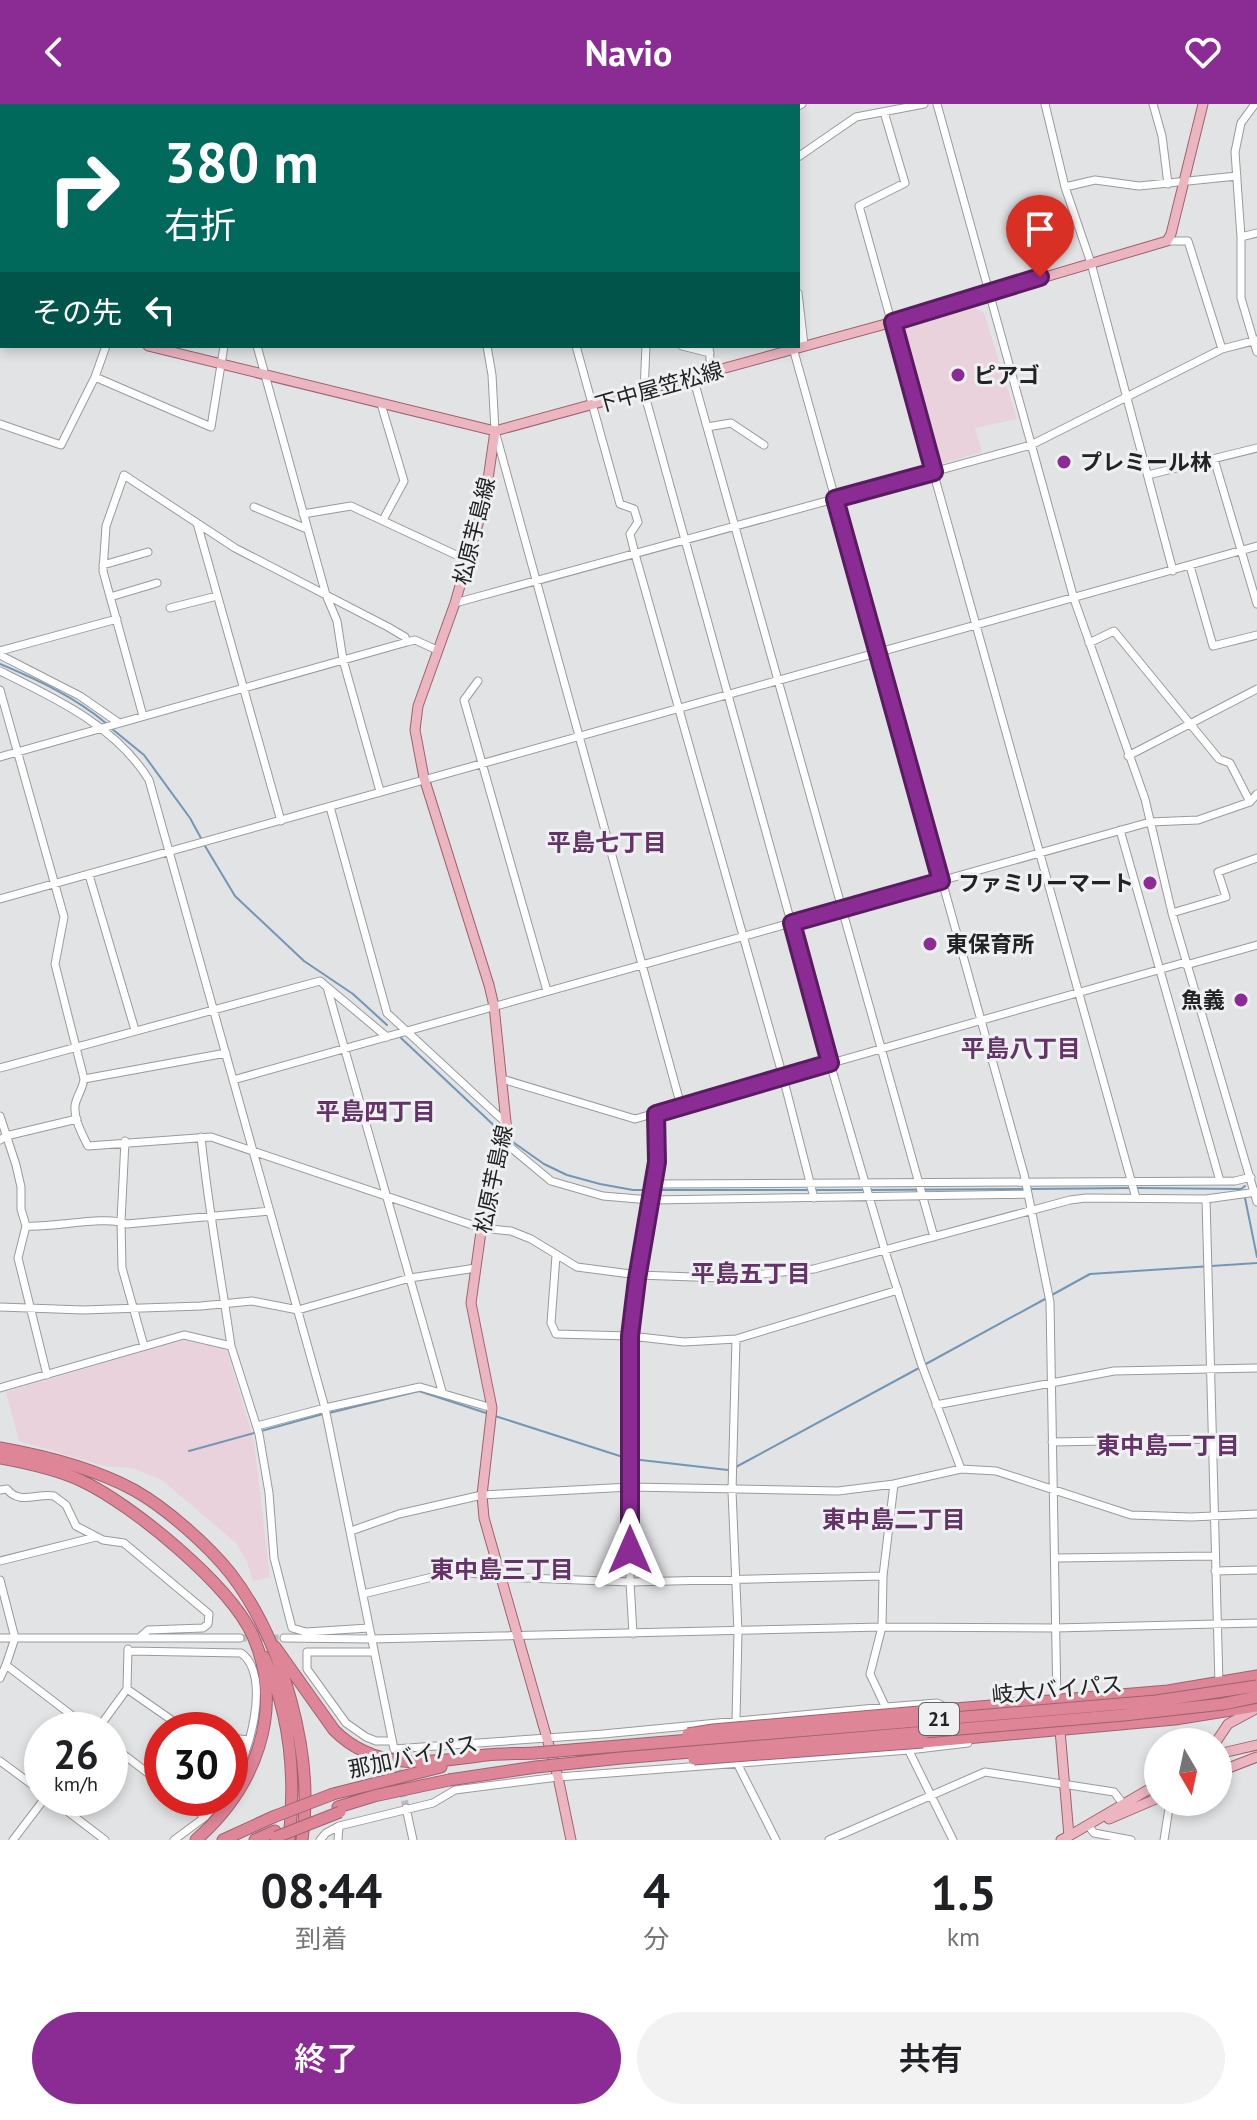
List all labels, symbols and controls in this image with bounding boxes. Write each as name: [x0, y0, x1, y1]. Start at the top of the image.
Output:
text: Navio: [585, 29, 672, 76]
icon: back: [32, 30, 76, 74]
icon: heart: [1181, 30, 1225, 74]
text: 380 m: [164, 126, 319, 198]
icon: right: [32, 136, 136, 240]
pin: [1006, 195, 1074, 277]
text: 右折: [164, 201, 236, 248]
icon: arrive: [1018, 207, 1062, 251]
icon: left: [138, 288, 182, 332]
text: その先: [32, 292, 122, 331]
street label: 下中屋笠松線: [592, 355, 726, 419]
place label: ピアゴ: [974, 361, 1040, 389]
marker: ピアゴ: [949, 366, 967, 384]
place label: プレミール林: [1080, 448, 1212, 476]
marker: プレミール林: [1055, 453, 1073, 471]
street label: 松原芋島線: [447, 474, 501, 588]
district label: 平島七丁目: [547, 827, 667, 858]
place label: ファミリーマート: [958, 869, 1134, 897]
marker: ファミリーマート: [1141, 874, 1159, 892]
place label: 東保育所: [946, 930, 1034, 958]
marker: 東保育所: [921, 935, 939, 953]
place label: 魚義: [1181, 986, 1225, 1014]
marker: 魚義: [1232, 991, 1250, 1009]
district label: 平島八丁目: [961, 1033, 1081, 1064]
district label: 平島四丁目: [316, 1096, 436, 1127]
street label: 松原芋島線: [468, 1122, 518, 1236]
district label: 平島五丁目: [691, 1258, 811, 1289]
district label: 東中島一丁目: [1096, 1430, 1240, 1461]
district label: 東中島二丁目: [822, 1504, 966, 1535]
position arrow: [588, 1508, 672, 1592]
district label: 東中島三丁目: [430, 1554, 574, 1585]
street label: 岐大バイパス: [990, 1669, 1124, 1709]
road number: 21: [919, 1703, 959, 1735]
speed limit sign: 30: [144, 1712, 248, 1816]
text: 26: [53, 1728, 99, 1780]
north arrow: [1144, 1728, 1232, 1816]
map controls: [1144, 1728, 1232, 1816]
street label: 那加バイパス: [346, 1729, 480, 1783]
text: km/h: [54, 1771, 98, 1797]
text: 08:44: [260, 1859, 382, 1921]
text: 4: [643, 1859, 670, 1921]
text: 1.5: [930, 1861, 997, 1923]
text: km: [947, 1920, 980, 1953]
text: 到着: [295, 1922, 347, 1955]
text: 分: [643, 1922, 669, 1955]
button: 終了: [32, 2012, 621, 2104]
button: 共有: [637, 2012, 1225, 2104]

